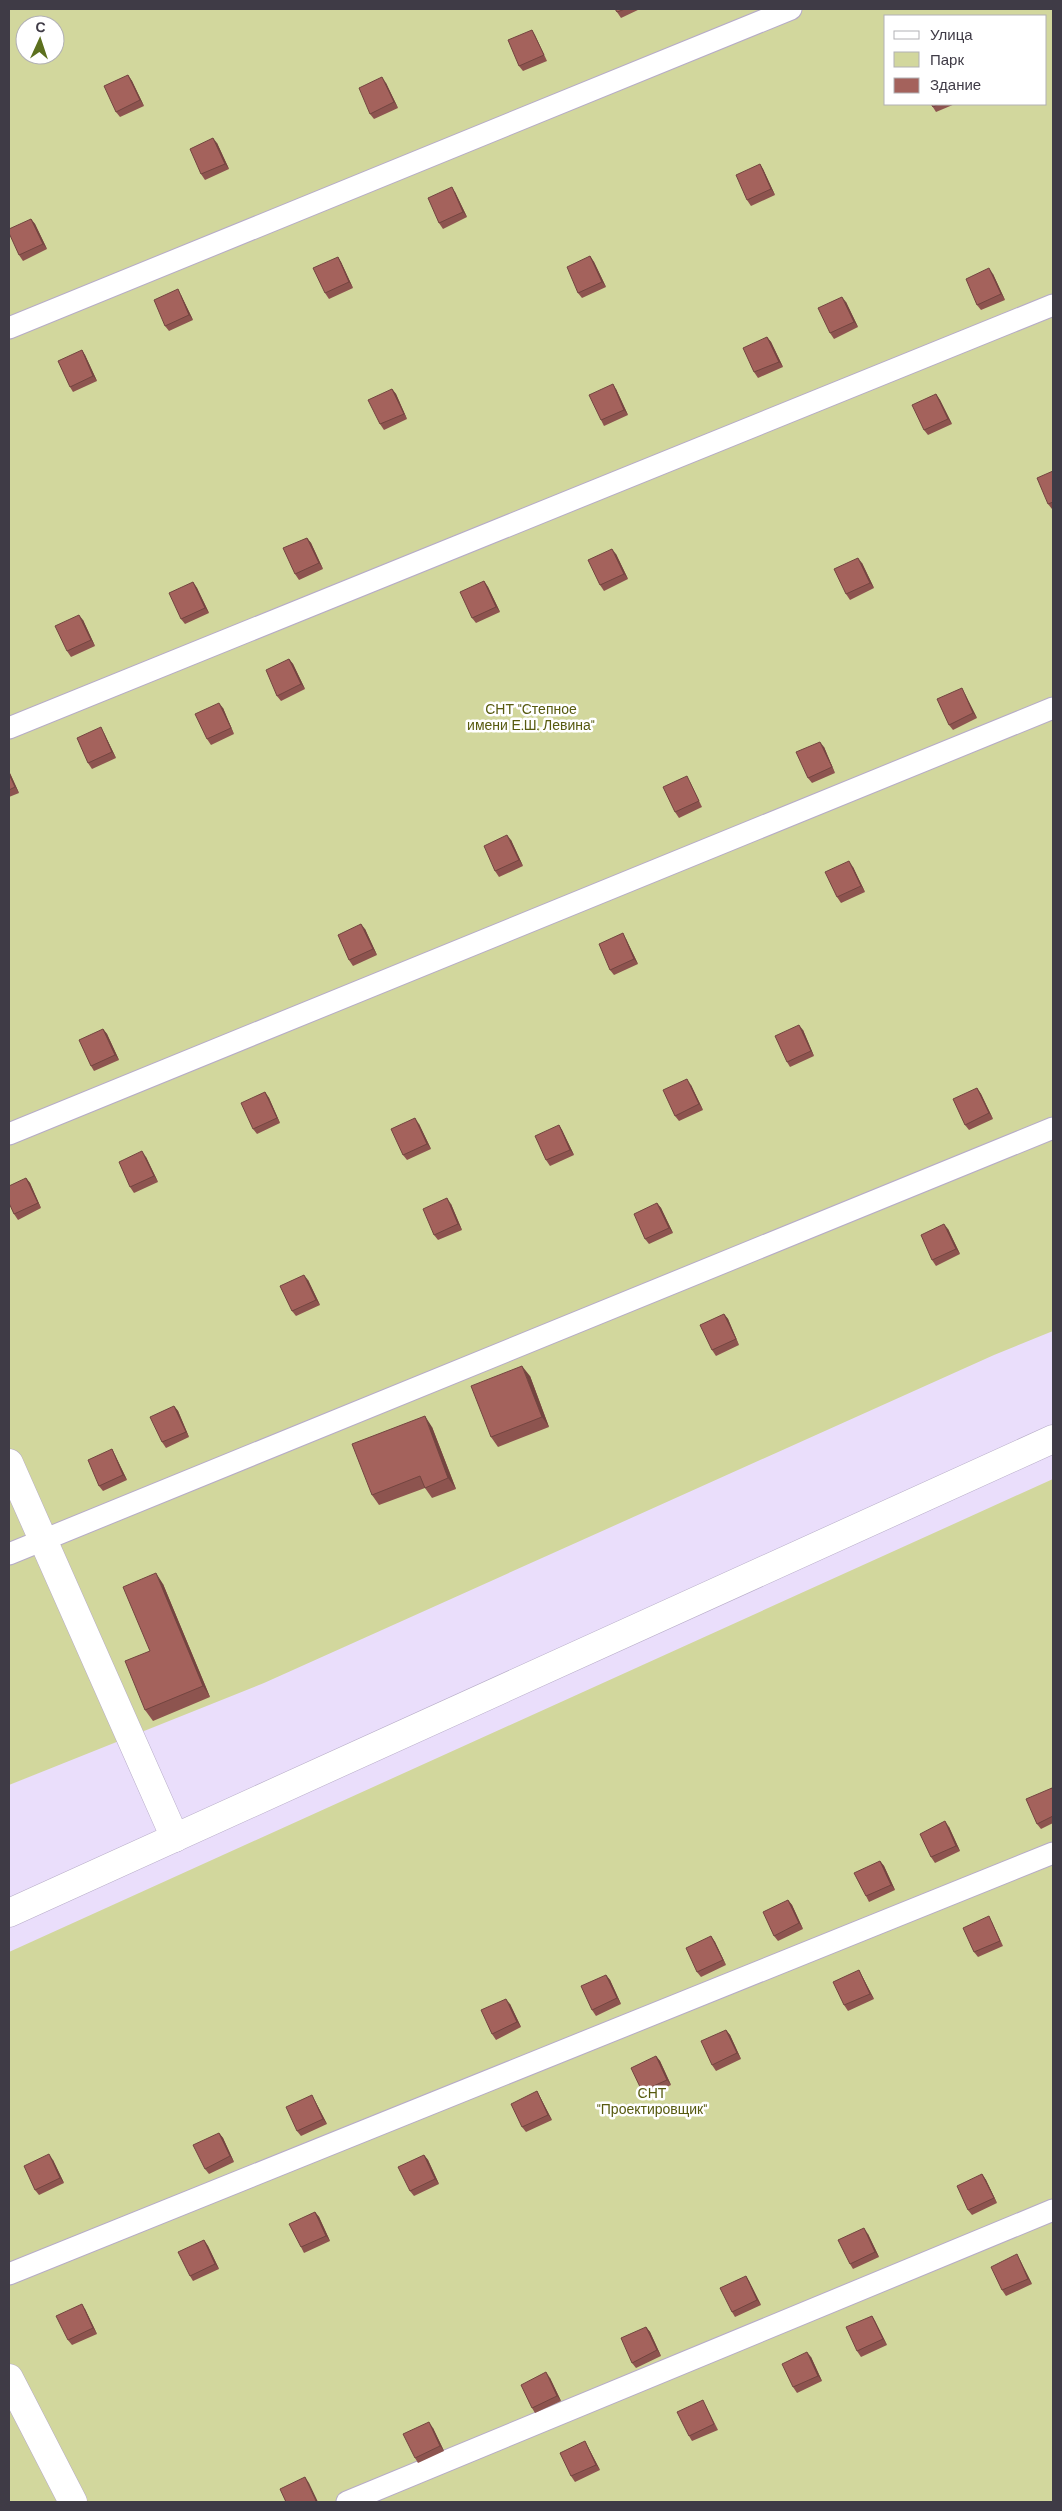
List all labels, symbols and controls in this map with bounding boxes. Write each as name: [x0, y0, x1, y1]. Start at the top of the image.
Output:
north arrow: [15, 15, 65, 65]
legend: [884, 15, 1047, 105]
text: С: [35, 18, 46, 36]
text: Улица: [930, 25, 973, 45]
text: Парк: [930, 50, 964, 70]
text: Здание: [930, 75, 981, 95]
park label: СНТ "Степное имени Е.Ш. Левина": [467, 700, 595, 734]
park label: СНТ "Проектировщик": [597, 2084, 707, 2118]

